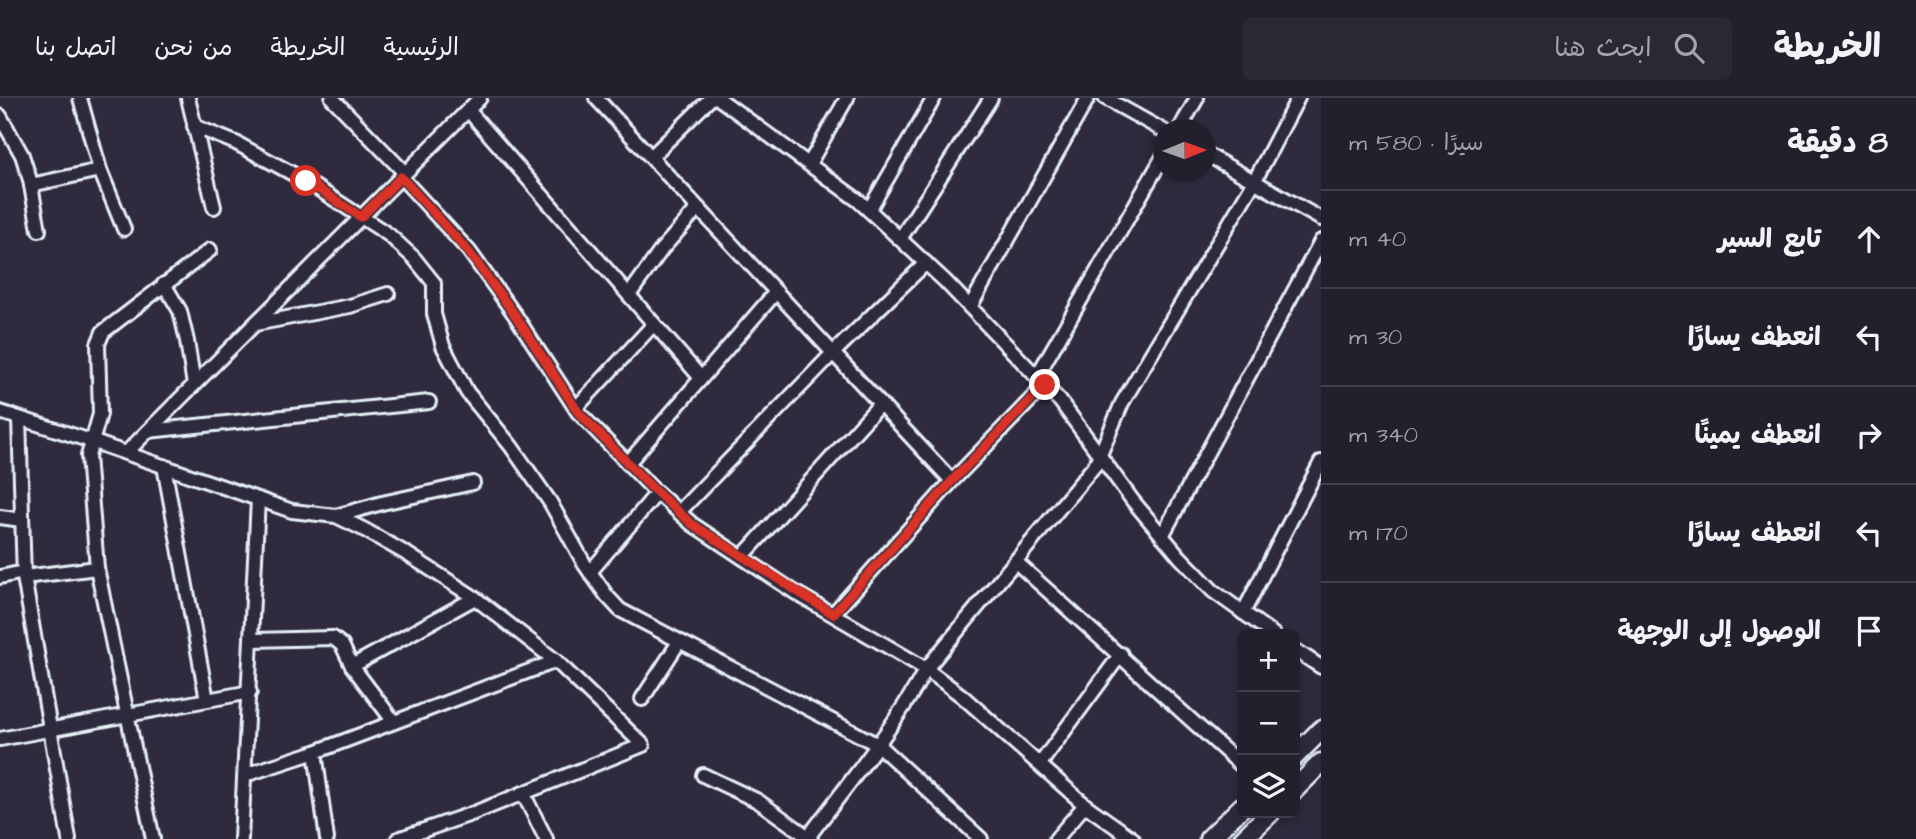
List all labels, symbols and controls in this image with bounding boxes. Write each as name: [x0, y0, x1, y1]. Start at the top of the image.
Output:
search box: [1242, 17, 1732, 80]
text: الخريطة: [1774, 24, 1881, 70]
icon: search: [1670, 29, 1708, 67]
text: ابحث هنا: [1554, 30, 1652, 66]
text: اتصل بنا: [35, 31, 116, 65]
text: من نحن: [154, 31, 233, 65]
text: الخريطة: [271, 31, 345, 65]
text: الرئيسية: [383, 31, 459, 65]
north arrow: [1153, 119, 1216, 182]
text: 8 دقيقة: [1787, 122, 1888, 164]
text: سيرًا · 580 m: [1349, 127, 1484, 159]
route start: [290, 165, 321, 196]
icon: ahead: [1850, 220, 1888, 258]
text: تابع السير: [1718, 221, 1821, 257]
text: 40 m: [1349, 223, 1406, 255]
icon: left: [1850, 318, 1888, 356]
text: انعطف يسارًا: [1688, 319, 1821, 355]
text: 30 m: [1349, 321, 1402, 353]
route end: [1029, 369, 1060, 400]
icon: right: [1850, 416, 1888, 454]
text: انعطف يمينًا: [1694, 417, 1821, 453]
text: 340 m: [1349, 419, 1418, 451]
icon: left: [1850, 514, 1888, 552]
text: انعطف يسارًا: [1688, 515, 1821, 551]
text: 170 m: [1349, 517, 1408, 549]
icon: arrive: [1850, 612, 1888, 650]
text: الوصول إلى الوجهة: [1617, 613, 1821, 649]
map controls: [1237, 629, 1300, 818]
button: +: [1237, 629, 1300, 692]
button: −: [1237, 692, 1300, 755]
button: layers: [1237, 755, 1300, 818]

